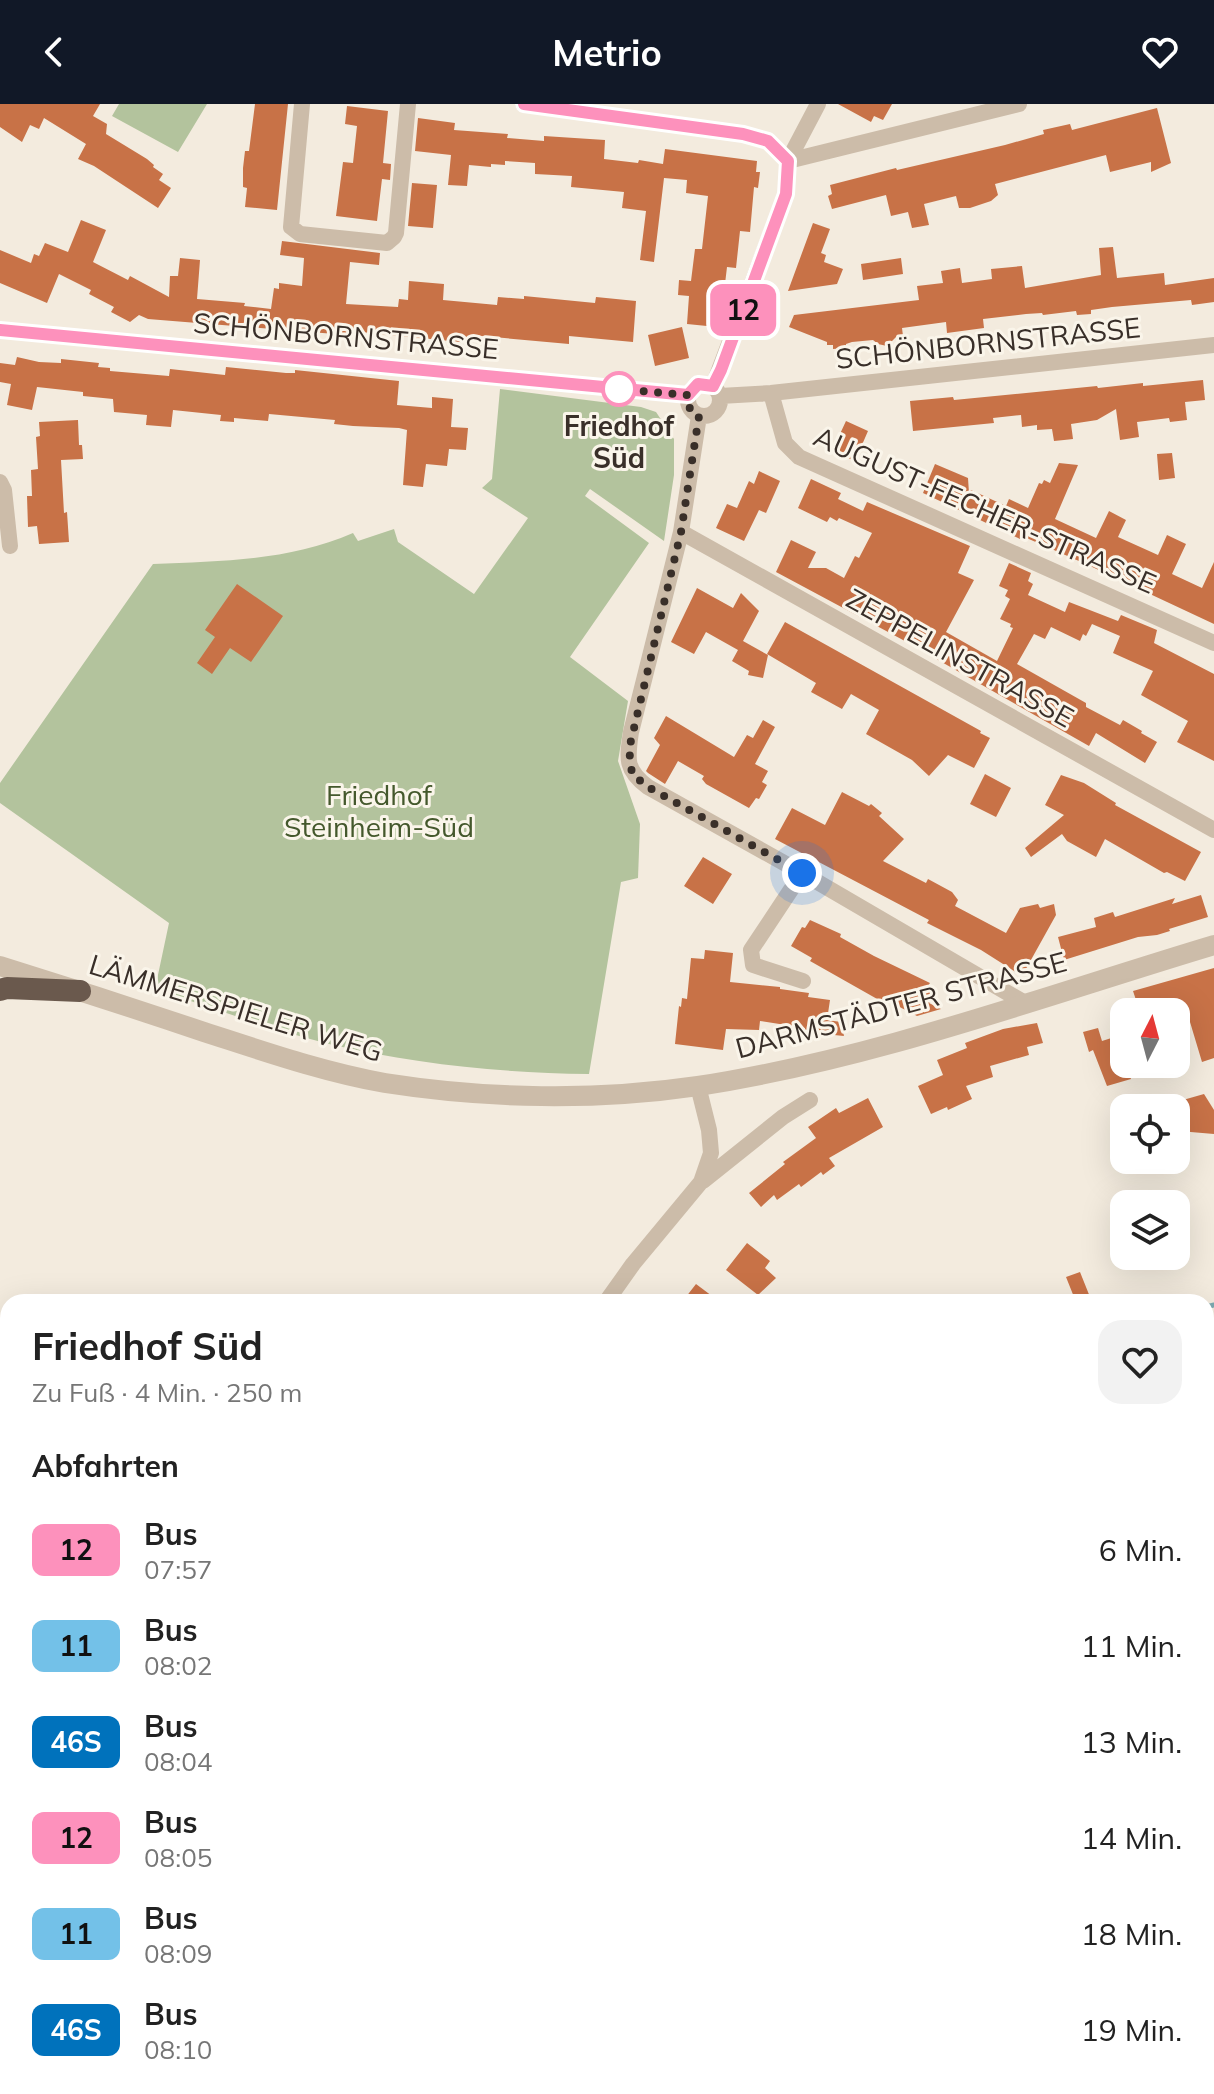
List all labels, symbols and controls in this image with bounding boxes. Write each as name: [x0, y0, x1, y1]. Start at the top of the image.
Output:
icon: back: [32, 30, 76, 74]
text: Metrio: [552, 30, 662, 75]
icon: heart: [1138, 30, 1182, 74]
line badge: 12: [707, 284, 779, 336]
text: 12: [726, 292, 760, 327]
street label: SCHÖNBORNSTRASSE: [192, 305, 500, 366]
street label: SCHÖNBORNSTRASSE: [834, 309, 1142, 376]
marker: Friedhof Süd: [602, 372, 636, 406]
place label: Friedhof Süd: [564, 408, 675, 475]
street label: AUGUST-FECHER-STRASSE: [809, 418, 1162, 601]
street label: ZEPPELINSTRASSE: [841, 581, 1080, 734]
park label: Friedhof Steinheim-Süd: [284, 777, 474, 844]
your location: [782, 853, 822, 893]
street label: DARMSTÄDTER STRASSE: [731, 943, 1070, 1066]
street label: LÄMMERSPIELER WEG: [85, 946, 387, 1069]
north arrow: [1110, 998, 1190, 1078]
map controls: [1110, 998, 1190, 1270]
button: locate: [1110, 1094, 1190, 1174]
button: layers: [1110, 1190, 1190, 1270]
button: heart: [1098, 1320, 1182, 1404]
text: Friedhof Süd: [32, 1322, 263, 1370]
text: Zu Fuß · 4 Min. · 250 m: [32, 1376, 302, 1409]
text: Abfahrten: [32, 1447, 179, 1485]
text: Bus: [144, 1515, 198, 1553]
text: 6 Min.: [1099, 1531, 1182, 1569]
text: 12: [59, 1532, 93, 1567]
text: 07:57: [144, 1553, 212, 1586]
text: Bus: [144, 1611, 198, 1649]
text: 11 Min.: [1081, 1627, 1182, 1665]
text: 11: [59, 1628, 93, 1663]
text: 08:02: [144, 1649, 212, 1682]
text: Bus: [144, 1707, 198, 1745]
text: 13 Min.: [1081, 1723, 1182, 1761]
text: 46S: [50, 1724, 102, 1759]
text: 08:04: [144, 1745, 212, 1778]
text: Bus: [144, 1803, 198, 1841]
text: 14 Min.: [1081, 1819, 1182, 1857]
text: 12: [59, 1820, 93, 1855]
text: 08:05: [144, 1841, 212, 1874]
text: Bus: [144, 1899, 198, 1937]
text: 18 Min.: [1081, 1915, 1182, 1953]
text: 11: [59, 1916, 93, 1951]
text: 08:09: [144, 1937, 212, 1970]
text: Bus: [144, 1995, 198, 2033]
text: 19 Min.: [1081, 2011, 1182, 2049]
text: 46S: [50, 2012, 102, 2047]
text: 08:10: [144, 2033, 212, 2066]

